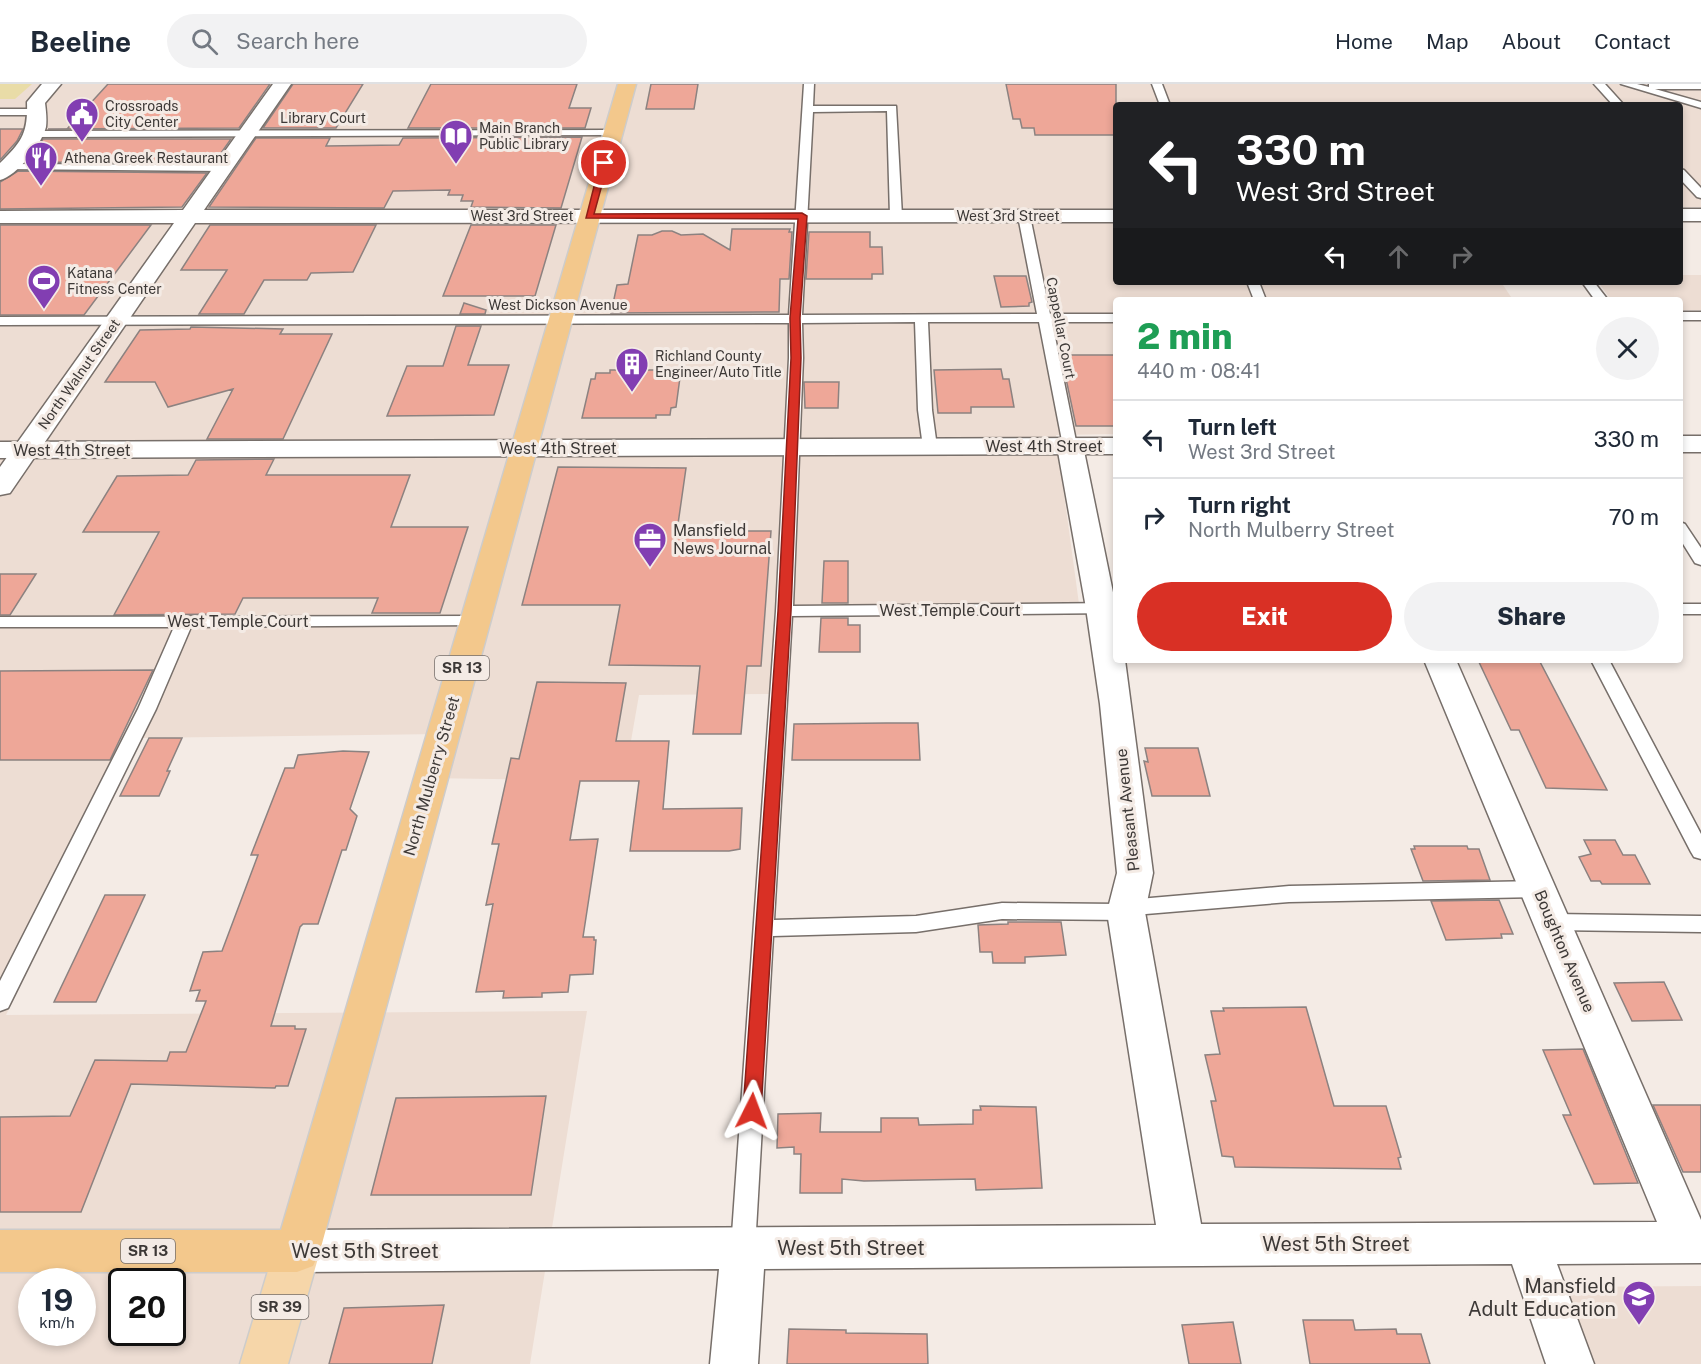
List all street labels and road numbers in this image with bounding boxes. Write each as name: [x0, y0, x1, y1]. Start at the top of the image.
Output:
street label: Library Court: [280, 110, 366, 126]
street label: West 3rd Street: [470, 208, 574, 224]
street label: West 3rd Street: [956, 208, 1060, 224]
street label: Cappellar Court: [1043, 276, 1079, 380]
street label: West Dickson Avenue: [488, 297, 628, 313]
street label: North Walnut Street: [35, 316, 123, 432]
street label: West 4th Street: [985, 437, 1103, 456]
street label: West 4th Street: [499, 439, 617, 458]
street label: West 4th Street: [13, 441, 131, 460]
street label: West Temple Court: [879, 601, 1021, 620]
street label: West Temple Court: [167, 612, 309, 631]
road number: SR 13: [435, 656, 489, 680]
street label: North Mulberry Street: [400, 694, 463, 858]
street label: Pleasant Avenue: [1112, 748, 1143, 872]
street label: Boughton Avenue: [1530, 887, 1599, 1015]
street label: West 5th Street: [1262, 1232, 1410, 1256]
street label: West 5th Street: [777, 1236, 925, 1260]
road number: SR 13: [121, 1239, 175, 1263]
street label: West 5th Street: [291, 1239, 439, 1263]
road number: SR 39: [252, 1295, 308, 1319]

